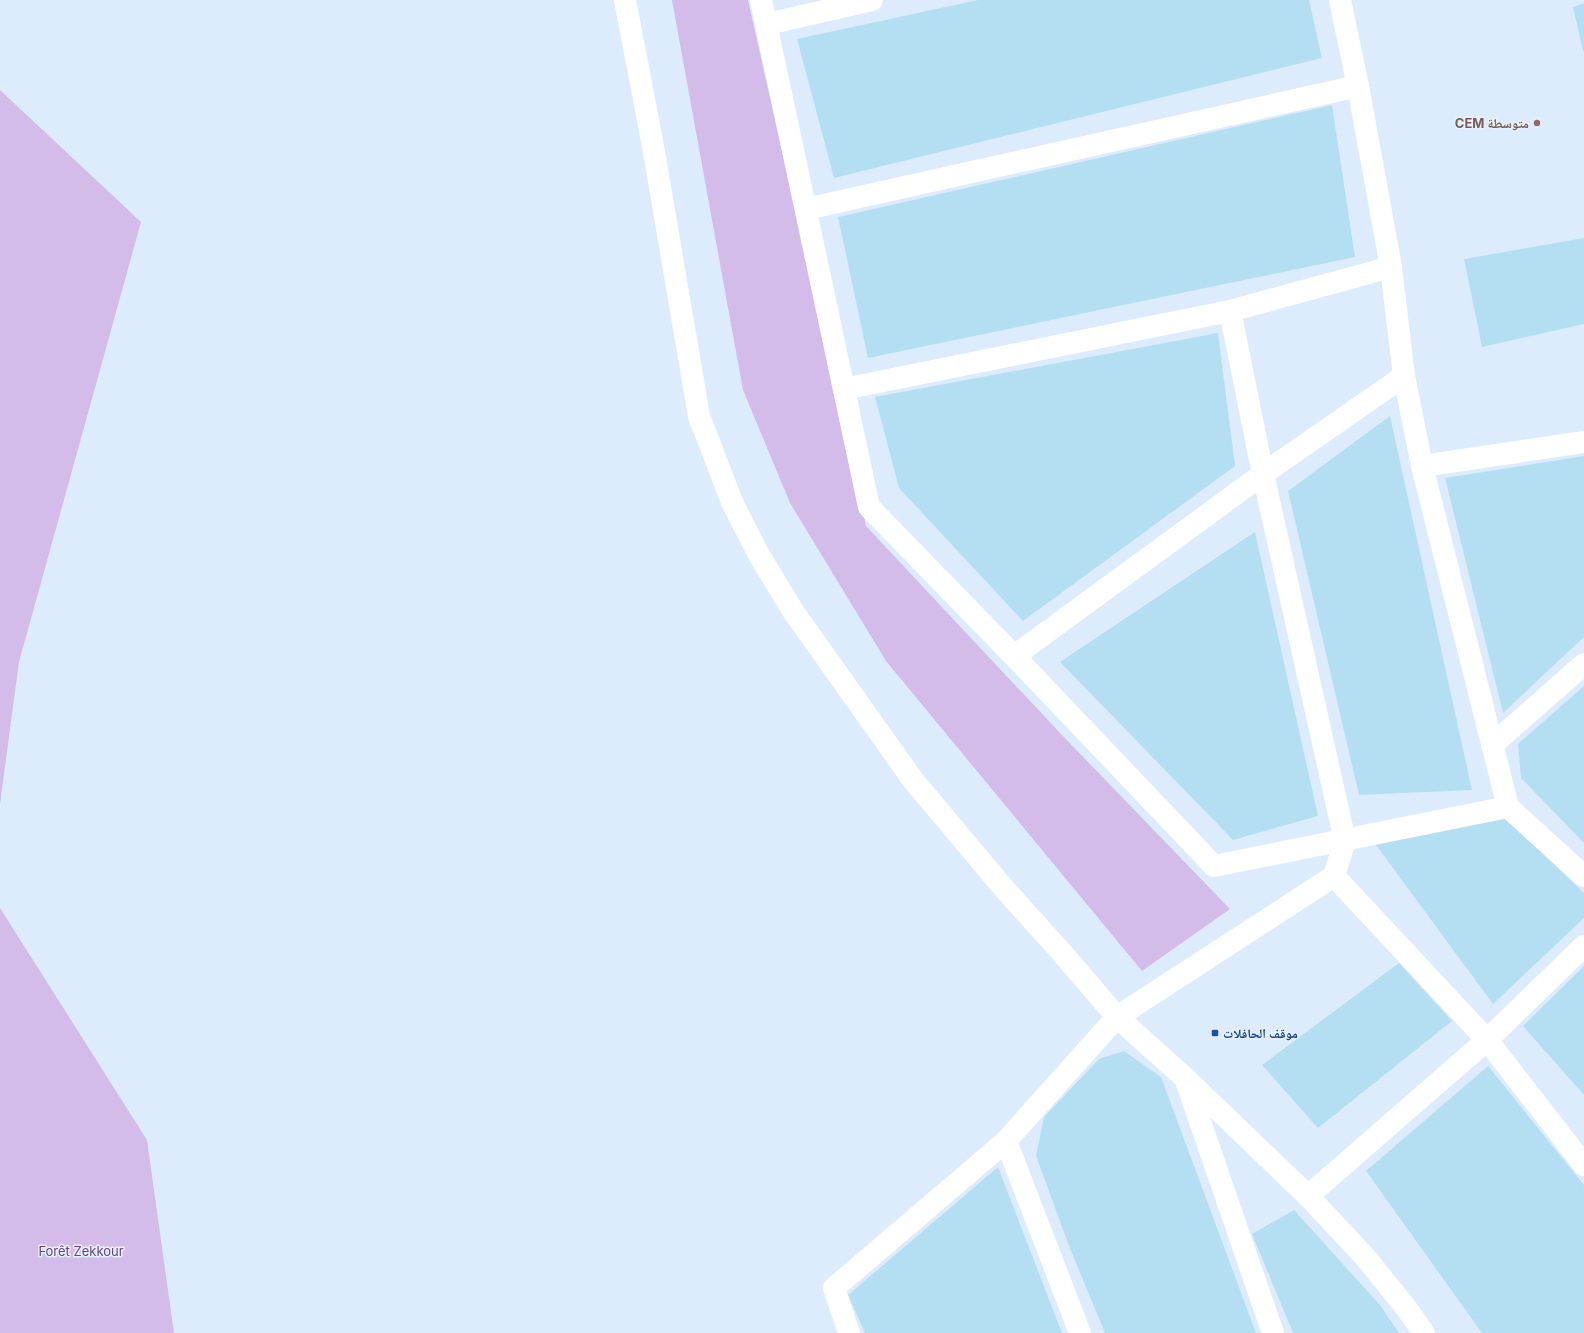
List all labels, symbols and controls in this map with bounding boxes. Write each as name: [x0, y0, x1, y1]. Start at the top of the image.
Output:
place label: CEM متوسطة: [1455, 115, 1529, 131]
marker: CEM متوسطة: [1532, 118, 1542, 128]
place label: موقف الحافلات: [1223, 1025, 1298, 1041]
marker: موقف الحافلات: [1210, 1028, 1220, 1038]
park label: Forêt Zekkour: [38, 1243, 124, 1259]

